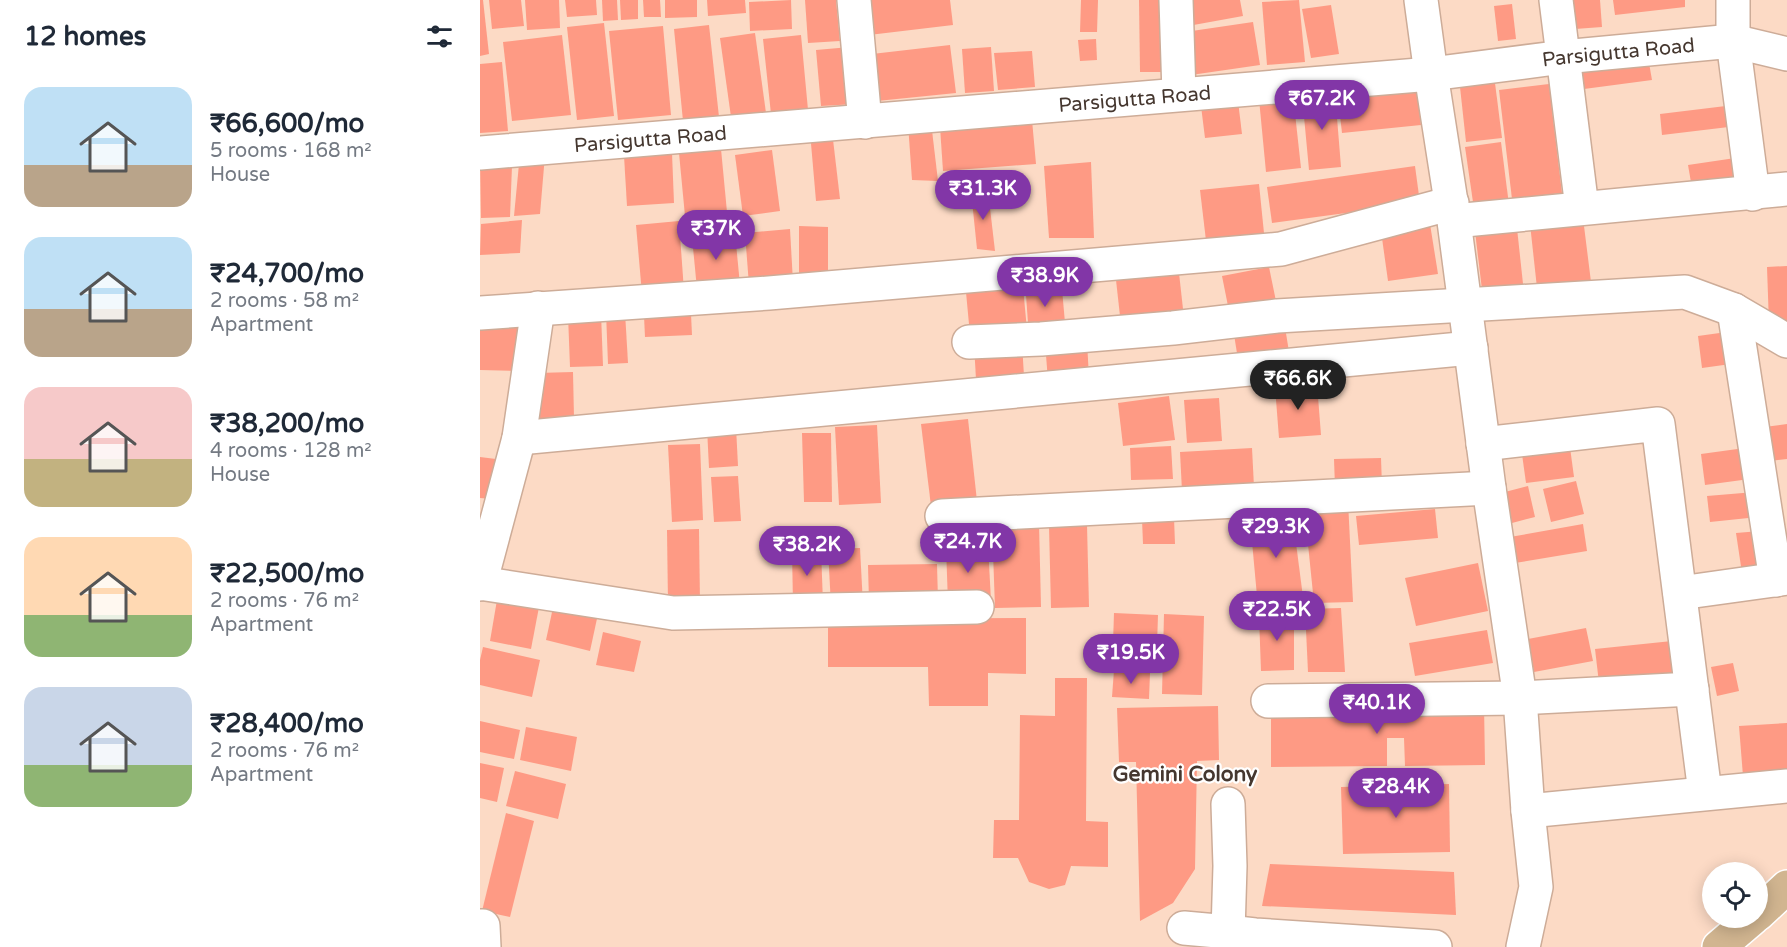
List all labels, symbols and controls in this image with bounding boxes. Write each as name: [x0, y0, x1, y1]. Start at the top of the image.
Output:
icon: filters: [423, 20, 456, 53]
text: 12 homes: [24, 21, 146, 52]
street label: Parsigutta Road: [1541, 34, 1696, 73]
pin: ₹67.2K: [1273, 80, 1371, 131]
street label: Parsigutta Road: [1057, 81, 1212, 118]
text: ₹67.2K: [1289, 87, 1355, 111]
text: ₹66,600/mo: [210, 108, 364, 139]
icon: home: [72, 111, 144, 183]
street label: Parsigutta Road: [573, 122, 728, 158]
text: 5 rooms · 168 m²: [210, 139, 372, 163]
text: House: [210, 163, 270, 187]
pin: ₹31.3K: [934, 170, 1032, 221]
text: ₹31.3K: [949, 177, 1017, 201]
pin: ₹37K: [680, 210, 752, 261]
text: ₹37K: [691, 217, 741, 241]
pin: ₹38.9K: [996, 257, 1094, 308]
text: ₹24,700/mo: [210, 258, 364, 289]
icon: home: [72, 261, 144, 333]
text: ₹38.9K: [1011, 264, 1079, 288]
text: 2 rooms · 58 m²: [210, 289, 359, 313]
text: Apartment: [210, 313, 313, 337]
pin: ₹66.6K: [1249, 360, 1347, 411]
text: ₹66.6K: [1264, 367, 1332, 391]
text: ₹38,200/mo: [210, 408, 364, 439]
icon: home: [72, 411, 144, 483]
text: 4 rooms · 128 m²: [210, 439, 372, 463]
text: House: [210, 463, 270, 487]
pin: ₹29.3K: [1227, 508, 1325, 559]
text: ₹29.3K: [1242, 515, 1310, 539]
pin: ₹24.7K: [919, 523, 1017, 574]
pin: ₹38.2K: [758, 526, 856, 577]
text: ₹24.7K: [934, 530, 1002, 554]
text: ₹38.2K: [773, 533, 841, 557]
text: ₹22,500/mo: [210, 558, 364, 589]
icon: home: [72, 561, 144, 633]
text: 2 rooms · 76 m²: [210, 589, 359, 613]
pin: ₹22.5K: [1228, 591, 1326, 642]
text: ₹22.5K: [1243, 598, 1311, 622]
text: Apartment: [210, 613, 313, 637]
pin: ₹19.5K: [1082, 634, 1180, 685]
text: ₹19.5K: [1097, 641, 1165, 665]
pin: ₹40.1K: [1328, 684, 1426, 735]
text: ₹40.1K: [1343, 691, 1411, 715]
text: ₹28,400/mo: [210, 708, 364, 739]
icon: home: [72, 711, 144, 783]
text: 2 rooms · 76 m²: [210, 739, 359, 763]
district label: Gemini Colony: [1113, 762, 1258, 787]
text: Apartment: [210, 763, 313, 787]
pin: ₹28.4K: [1347, 768, 1445, 819]
text: ₹28.4K: [1362, 775, 1430, 799]
map controls: [1702, 862, 1768, 928]
button: locate: [1702, 862, 1768, 928]

